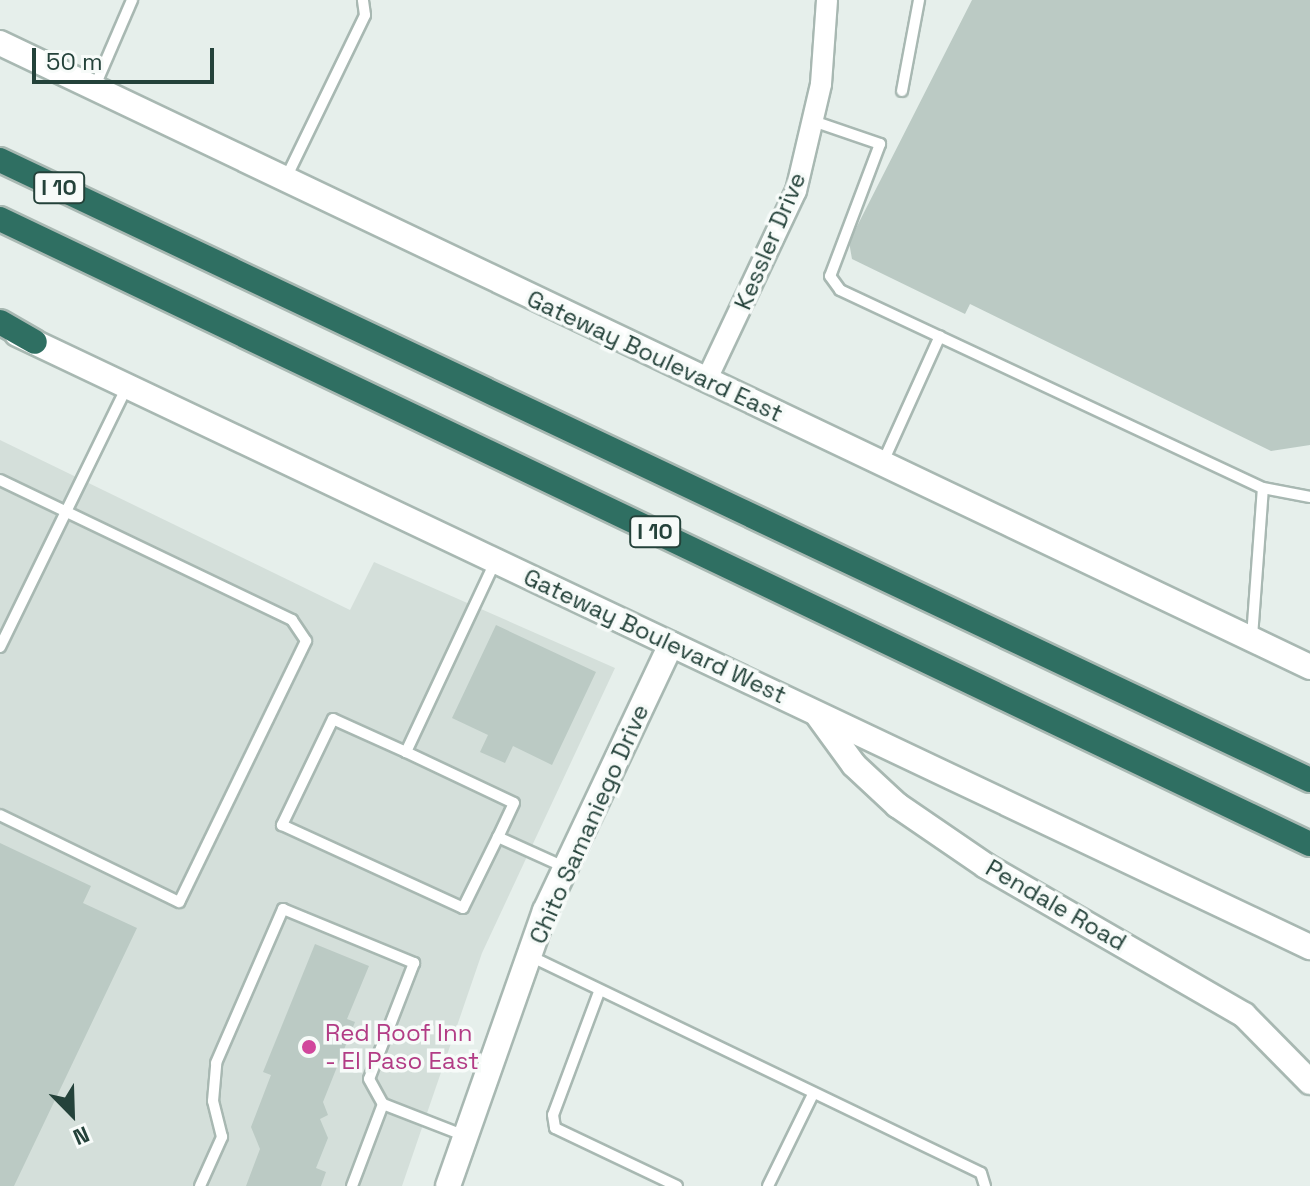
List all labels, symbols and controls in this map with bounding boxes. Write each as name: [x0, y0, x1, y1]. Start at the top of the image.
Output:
scale bar: [36, 32, 218, 82]
text: 50 m: [46, 46, 103, 77]
street label: Kessler Drive: [728, 168, 812, 314]
road number: I 10: [33, 170, 85, 206]
street label: Gateway Boulevard East: [522, 284, 788, 428]
road number: I 10: [629, 514, 681, 550]
street label: Gateway Boulevard West: [519, 562, 791, 710]
street label: Chito Samaniego Drive: [523, 700, 655, 948]
street label: Pendale Road: [981, 853, 1131, 957]
place label: Red Roof Inn - El Paso East: [325, 1019, 480, 1075]
marker: Red Roof Inn - El Paso East: [300, 1038, 318, 1056]
north arrow: [32, 1074, 112, 1154]
text: N: [69, 1120, 94, 1152]

